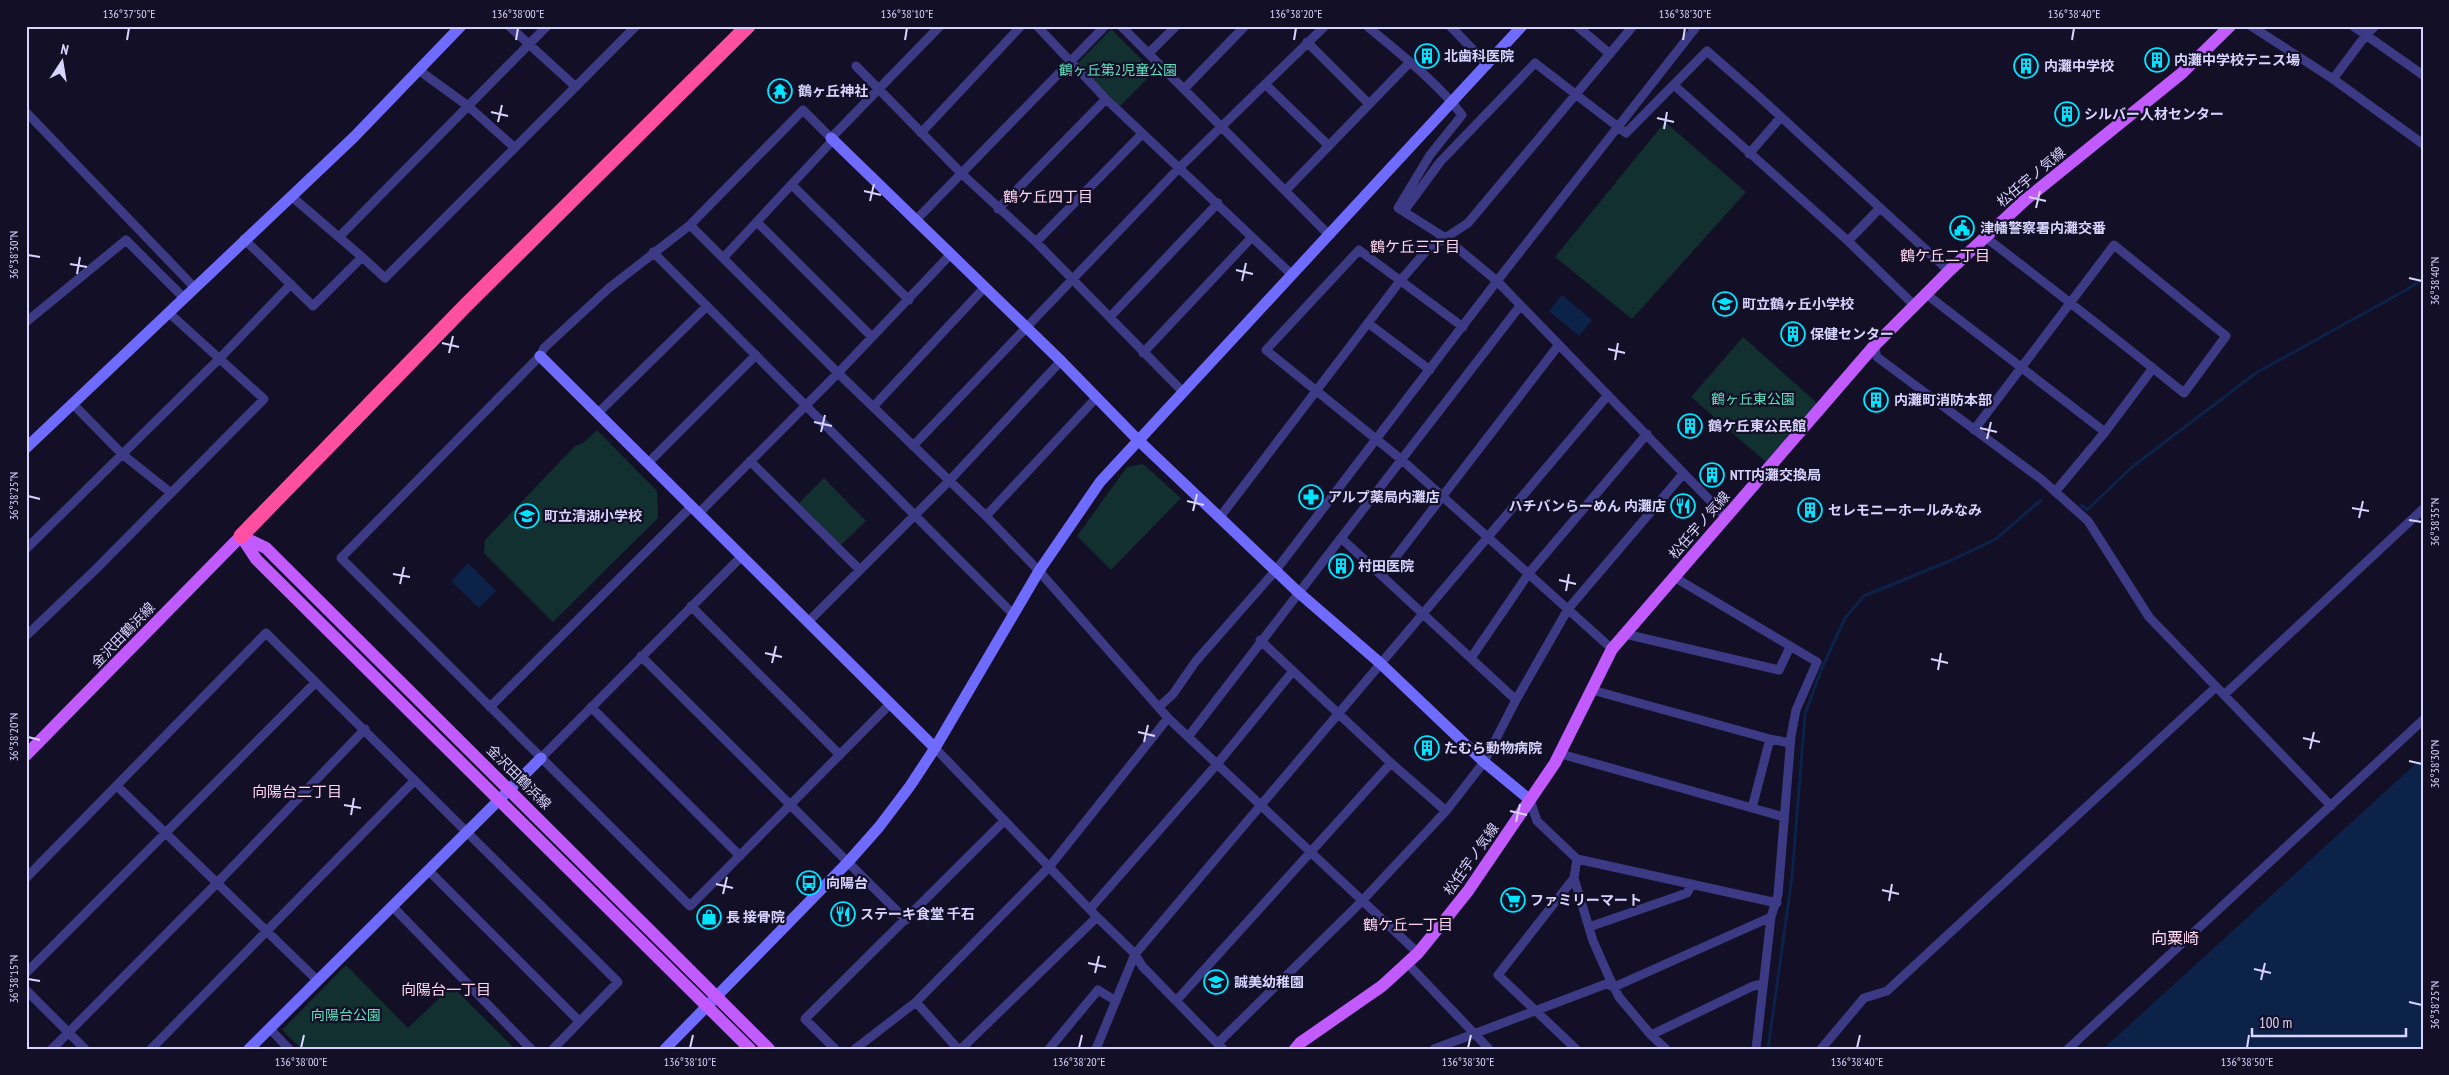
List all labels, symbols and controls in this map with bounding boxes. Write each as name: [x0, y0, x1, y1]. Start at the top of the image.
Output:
text: 136°37'50"E: [103, 6, 155, 21]
text: 136°38'00"E: [492, 6, 544, 21]
text: 136°38'10"E: [881, 6, 933, 21]
text: 136°38'20"E: [1270, 6, 1322, 21]
text: 136°38'30"E: [1659, 6, 1711, 21]
text: 136°38'40"E: [2048, 6, 2100, 21]
north arrow: [38, 38, 88, 88]
text: N: [59, 40, 70, 59]
building icon: 北歯科医院: [1414, 43, 1440, 69]
place label: 北歯科医院: [1444, 47, 1514, 65]
building icon: 内灘中学校テニス場: [2144, 47, 2170, 73]
place label: 内灘中学校テニス場: [2174, 51, 2300, 69]
building icon: 内灘中学校: [2013, 53, 2039, 79]
place label: 内灘中学校: [2044, 57, 2114, 75]
park label: 鶴ヶ丘第2児童公園: [1059, 61, 1177, 79]
temple icon: 鶴ヶ丘神社: [767, 78, 793, 104]
place label: 鶴ヶ丘神社: [798, 82, 868, 100]
building icon: シルバー人材センター: [2054, 101, 2080, 127]
place label: シルバー人材センター: [2084, 105, 2224, 123]
street label: 松任宇ノ気線: [1993, 143, 2069, 211]
district label: 鶴ケ丘四丁目: [1003, 187, 1093, 206]
public building icon: 津幡警察署内灘交番: [1949, 215, 1975, 241]
place label: 津幡警察署内灘交番: [1980, 219, 2106, 237]
text: 36°38'30"N: [6, 231, 21, 279]
district label: 鶴ケ丘三丁目: [1370, 237, 1460, 256]
district label: 鶴ケ丘二丁目: [1900, 246, 1990, 265]
text: 36°38'40"N: [2427, 257, 2442, 305]
school or university icon: 町立鶴ヶ丘小学校: [1712, 291, 1738, 317]
place label: 町立鶴ヶ丘小学校: [1742, 295, 1854, 313]
building icon: 保健センター: [1780, 321, 1806, 347]
place label: 保健センター: [1810, 325, 1894, 343]
building icon: 内灘町消防本部: [1863, 387, 1889, 413]
park label: 鶴ヶ丘東公園: [1711, 390, 1795, 408]
place label: 内灘町消防本部: [1894, 391, 1992, 409]
building icon: 鶴ケ丘東公民館: [1677, 413, 1703, 439]
place label: 鶴ケ丘東公民館: [1708, 417, 1806, 435]
building icon: NTT内灘交換局: [1699, 462, 1725, 488]
place label: NTT内灘交換局: [1730, 466, 1821, 484]
text: 36°38'25"N: [6, 472, 21, 520]
pharmacy icon: アルプ薬局内灘店: [1298, 484, 1324, 510]
street label: 松任宇ノ気線: [1665, 487, 1733, 563]
place label: アルプ薬局内灘店: [1328, 488, 1440, 506]
restaurant icon: ハチバンらーめん 内灘店: [1670, 493, 1696, 519]
place label: ハチバンらーめん 内灘店: [1508, 497, 1666, 515]
building icon: セレモニーホールみなみ: [1797, 497, 1823, 523]
text: 36°38'35"N: [2427, 498, 2442, 546]
place label: セレモニーホールみなみ: [1828, 501, 1982, 519]
school or university icon: 町立清湖小学校: [514, 503, 540, 529]
place label: 町立清湖小学校: [544, 507, 642, 525]
building icon: 村田医院: [1328, 553, 1354, 579]
place label: 村田医院: [1358, 557, 1414, 575]
street label: 金沢田鶴浜線: [87, 599, 159, 671]
text: 36°38'20"N: [6, 713, 21, 761]
building icon: たむら動物病院: [1414, 735, 1440, 761]
place label: たむら動物病院: [1444, 739, 1542, 757]
text: 36°38'30"N: [2427, 740, 2442, 788]
street label: 金沢田鶴浜線: [483, 741, 555, 813]
district label: 向陽台二丁目: [252, 782, 342, 801]
street label: 松任宇ノ気線: [1440, 819, 1502, 899]
bus stop icon: 向陽台: [796, 870, 822, 896]
place label: 向陽台: [826, 874, 868, 892]
supermarket icon: ファミリーマート: [1500, 887, 1526, 913]
place label: ファミリーマート: [1530, 891, 1642, 909]
restaurant icon: ステーキ食堂 千石: [830, 901, 856, 927]
shop icon: 長 接骨院: [696, 904, 722, 930]
place label: ステーキ食堂 千石: [860, 905, 975, 923]
place label: 長 接骨院: [726, 908, 785, 926]
district label: 鶴ケ丘一丁目: [1363, 915, 1453, 934]
district label: 向粟崎: [2151, 928, 2199, 948]
text: 36°38'15"N: [6, 955, 21, 1003]
school or university icon: 誠美幼稚園: [1203, 969, 1229, 995]
place label: 誠美幼稚園: [1234, 973, 1304, 991]
district label: 向陽台一丁目: [401, 980, 491, 999]
text: 36°38'25"N: [2427, 981, 2442, 1029]
scale bar: [2252, 1005, 2405, 1037]
park label: 向陽台公園: [311, 1006, 381, 1024]
text: 100 m: [2259, 1013, 2292, 1032]
text: 136°38'00"E: [275, 1054, 327, 1069]
text: 136°38'10"E: [664, 1054, 716, 1069]
text: 136°38'20"E: [1053, 1054, 1105, 1069]
text: 136°38'30"E: [1442, 1054, 1494, 1069]
text: 136°38'40"E: [1831, 1054, 1883, 1069]
text: 136°38'50"E: [2221, 1054, 2273, 1069]

